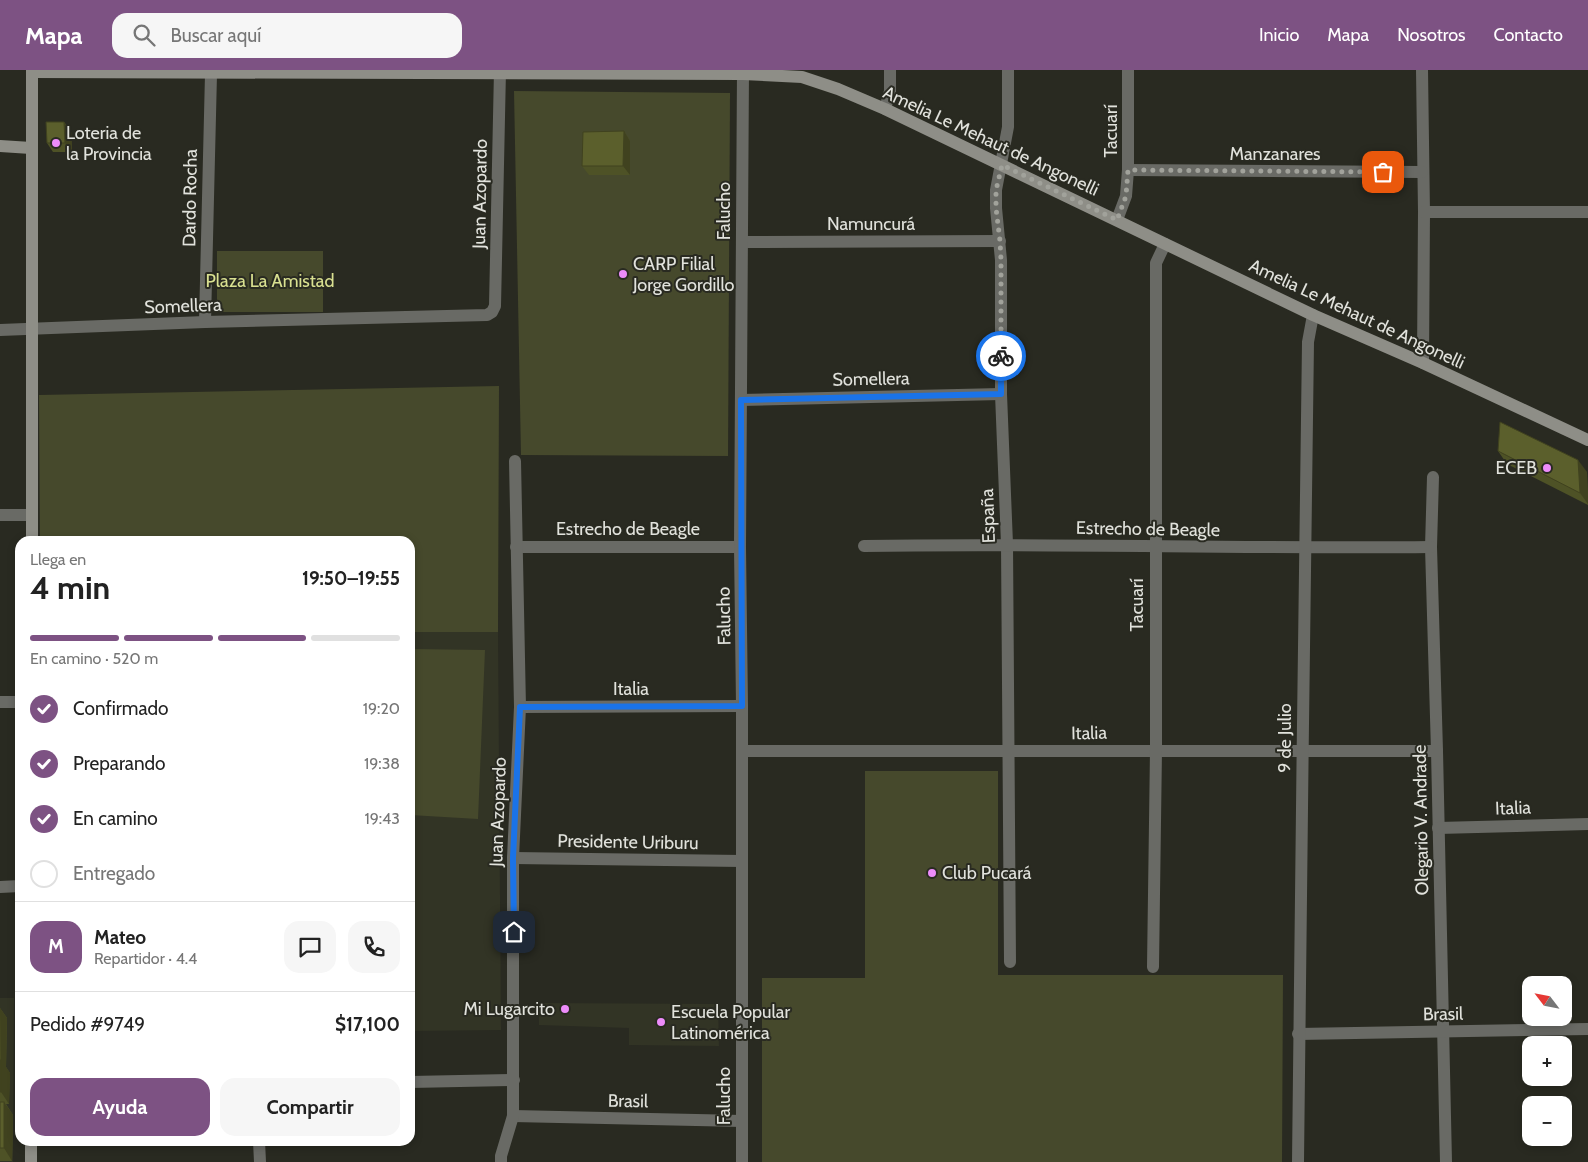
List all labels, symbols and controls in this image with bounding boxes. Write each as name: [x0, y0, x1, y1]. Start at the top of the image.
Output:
search box: [112, 13, 462, 58]
text: Mapa: [25, 21, 82, 50]
icon: search: [130, 21, 158, 49]
text: Buscar aquí: [170, 24, 261, 47]
text: Inicio: [1259, 24, 1299, 46]
text: Mapa: [1327, 24, 1369, 46]
text: Nosotros: [1397, 24, 1466, 46]
text: Contacto: [1494, 24, 1563, 46]
street label: Amelia Le Mehaut de Angonelli: [880, 81, 1102, 201]
street label: Tacuarí: [1100, 104, 1122, 157]
place label: Loteria de la Provincia: [66, 122, 152, 165]
marker: Loteria de la Provincia: [50, 137, 62, 149]
street label: Juan Azopardo: [468, 139, 492, 250]
street label: Manzanares: [1229, 143, 1321, 165]
street label: Dardo Rocha: [178, 148, 202, 247]
pin: [1362, 151, 1404, 193]
icon: bag: [1369, 158, 1397, 186]
street label: Falucho: [713, 182, 735, 240]
street label: Namuncurá: [827, 213, 915, 235]
place label: CARP Filial Jorge Gordillo: [632, 253, 735, 296]
street label: Amelia Le Mehaut de Angonelli: [1246, 254, 1468, 374]
marker: CARP Filial Jorge Gordillo: [617, 268, 629, 280]
park label: Plaza La Amistad: [206, 270, 334, 292]
street label: Somellera: [144, 294, 222, 318]
courier: [976, 331, 1026, 381]
icon: bike: [987, 342, 1015, 370]
street label: Somellera: [832, 367, 910, 391]
place label: ECEB: [1495, 457, 1537, 479]
marker: ECEB: [1541, 462, 1553, 474]
street label: España: [976, 488, 1000, 544]
street label: Estrecho de Beagle: [1076, 517, 1220, 541]
street label: Estrecho de Beagle: [556, 518, 700, 540]
text: Llega en: [30, 550, 86, 569]
text: 19:50–19:55: [302, 567, 400, 590]
text: 4 min: [30, 568, 110, 607]
street label: Tacuarí: [1126, 578, 1148, 631]
street label: Falucho: [712, 586, 736, 645]
text: En camino · 520 m: [30, 649, 158, 668]
street label: Italia: [613, 678, 649, 700]
icon: check: [30, 695, 58, 723]
text: Confirmado: [73, 697, 169, 720]
text: 19:20: [363, 699, 400, 718]
street label: 9 de Julio: [1274, 703, 1296, 773]
street label: Italia: [1071, 722, 1107, 744]
street label: Olegario V. Andrade: [1409, 744, 1433, 896]
icon: check: [30, 750, 58, 778]
text: Preparando: [73, 752, 166, 775]
text: 19:38: [364, 754, 400, 773]
street label: Juan Azopardo: [485, 757, 511, 868]
street label: Italia: [1495, 796, 1532, 820]
icon: check: [30, 805, 58, 833]
text: En camino: [73, 807, 158, 830]
text: 19:43: [364, 809, 400, 828]
street label: Presidente Uriburu: [557, 830, 699, 854]
text: Entregado: [73, 862, 155, 885]
place label: Club Pucará: [942, 862, 1032, 884]
marker: Club Pucará: [926, 867, 938, 879]
pin: [493, 911, 535, 953]
icon: home: [500, 918, 528, 946]
button: chat: [284, 921, 336, 973]
button: phone: [348, 921, 400, 973]
text: Mateo: [94, 926, 146, 949]
text: M: [48, 935, 64, 958]
text: Repartidor · 4.4: [94, 949, 197, 968]
north arrow: [1522, 976, 1572, 1026]
map controls: [1522, 976, 1572, 1146]
place label: Mi Lugarcito: [463, 998, 555, 1020]
place label: Escuela Popular Latinomérica: [671, 1001, 790, 1044]
marker: Mi Lugarcito: [559, 1003, 571, 1015]
street label: Brasil: [1423, 1003, 1464, 1025]
text: Pedido #9749: [30, 1013, 145, 1036]
text: $17,100: [335, 1013, 400, 1036]
marker: Escuela Popular Latinomérica: [655, 1016, 667, 1028]
button: +: [1522, 1036, 1572, 1086]
street label: Falucho: [713, 1067, 735, 1125]
button: Ayuda: [30, 1078, 210, 1136]
button: Compartir: [220, 1078, 400, 1136]
street label: Brasil: [608, 1090, 649, 1112]
button: −: [1522, 1096, 1572, 1146]

